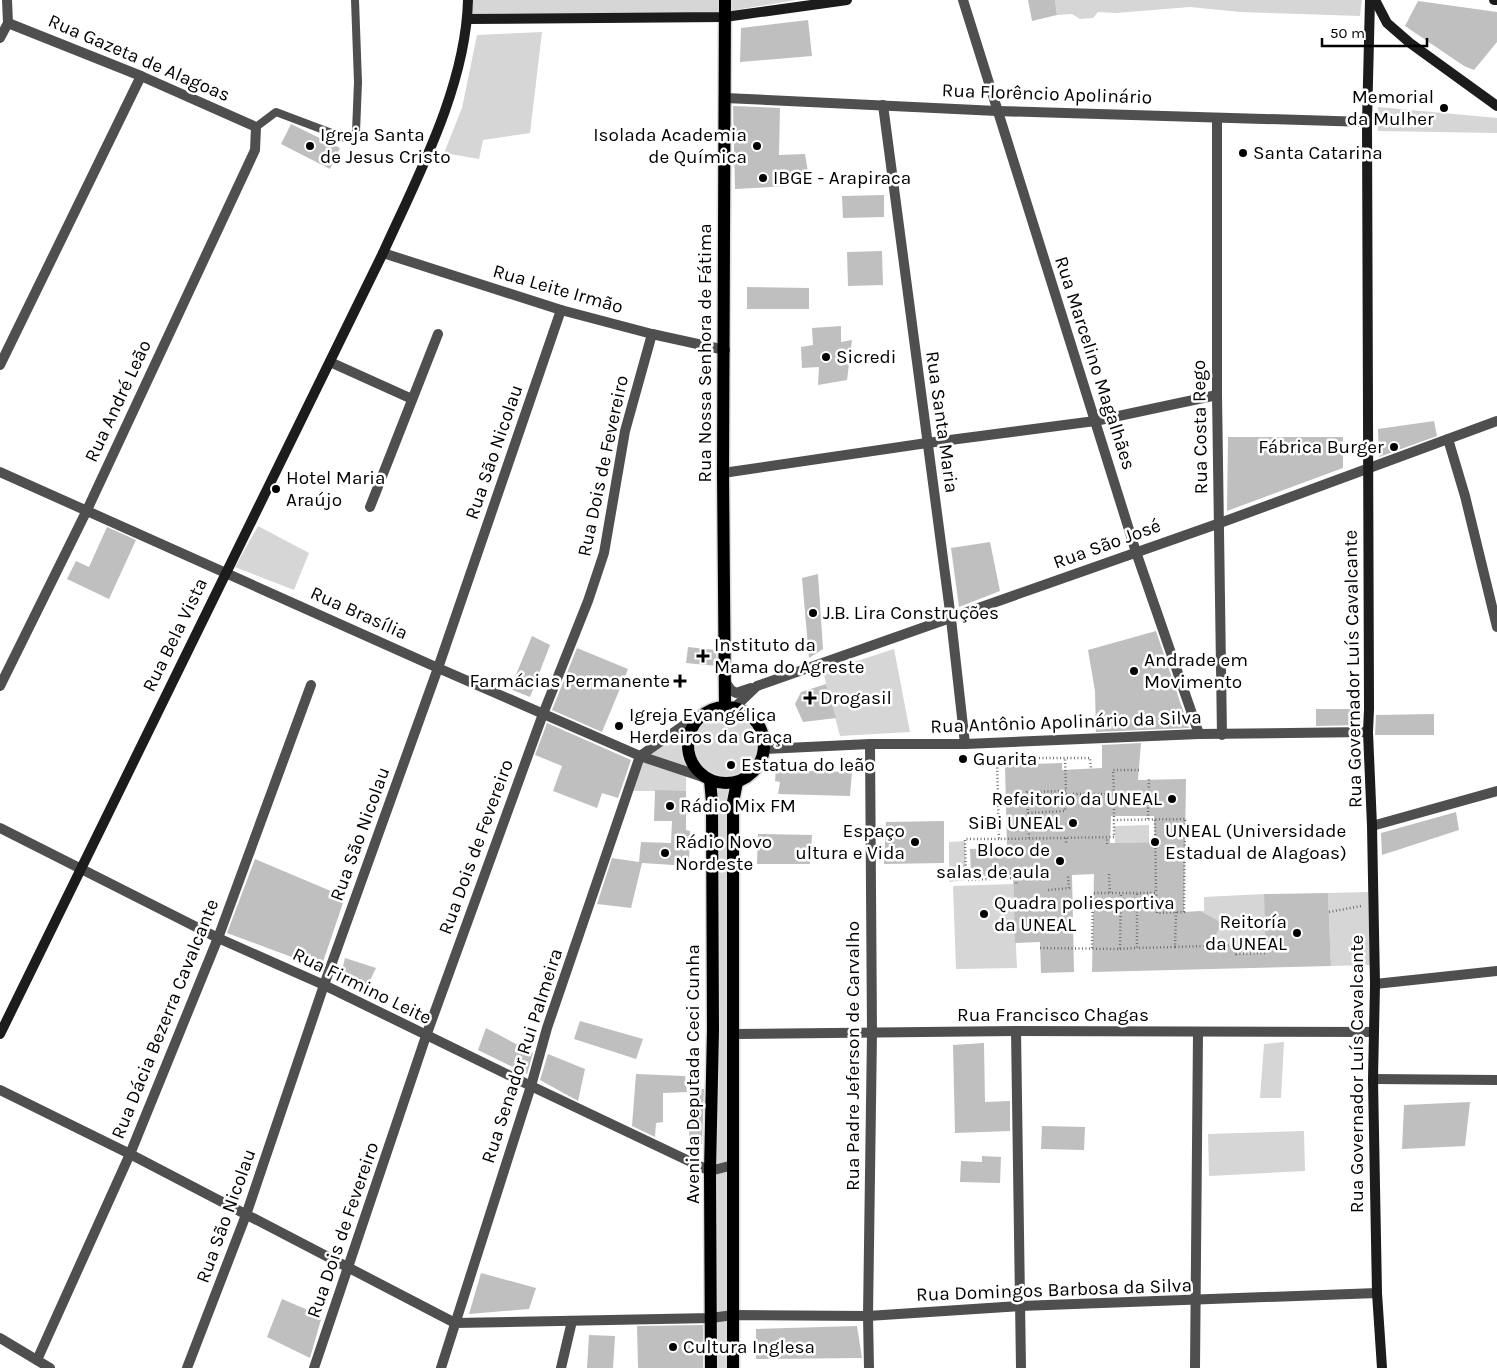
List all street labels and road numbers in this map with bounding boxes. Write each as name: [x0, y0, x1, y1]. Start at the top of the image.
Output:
street label: Rua Gazeta de Alagoas: [45, 10, 233, 106]
street label: Rua Florêncio Apolinário: [941, 79, 1153, 109]
street label: Rua Nossa Senhora de Fátima: [694, 223, 716, 483]
street label: Rua Marcelino Magalhães: [1050, 253, 1140, 473]
street label: Rua Leite Irmão: [490, 260, 626, 318]
street label: Rua André Leão: [80, 336, 156, 466]
street label: Rua Santa Maria: [921, 350, 963, 494]
street label: Rua Costa Rego: [1188, 359, 1212, 495]
street label: Rua Dois de Fevereiro: [573, 373, 633, 559]
street label: Rua São Nicolau: [461, 382, 527, 522]
street label: Rua São José: [1050, 514, 1164, 574]
street label: Rua Governador Luís Cavalcante: [1340, 530, 1366, 808]
street label: Rua Bela Vista: [138, 574, 212, 696]
street label: Rua Brasília: [307, 582, 411, 644]
street label: Rua Antônio Apolinário da Silva: [930, 706, 1202, 738]
street label: Rua Dois de Fevereiro: [434, 756, 518, 938]
street label: Rua São Nicolau: [326, 764, 394, 904]
street label: Rua Dácia Bezerra Cavalcante: [107, 896, 223, 1142]
street label: Rua Padre Jeferson de Carvalho: [842, 921, 864, 1191]
street label: Rua Governador Luís Cavalcante: [1346, 935, 1368, 1213]
street label: Rua Firmino Leite: [289, 943, 435, 1029]
street label: Avenida Deputada Ceci Cunha: [682, 944, 704, 1204]
street label: Rua Senador Rui Palmeira: [477, 946, 567, 1166]
street label: Rua Francisco Chagas: [957, 1004, 1149, 1026]
street label: Rua Dois de Fevereiro: [303, 1139, 383, 1321]
street label: Rua São Nicolau: [192, 1146, 260, 1286]
street label: Rua Domingos Barbosa da Silva: [916, 1274, 1192, 1306]

